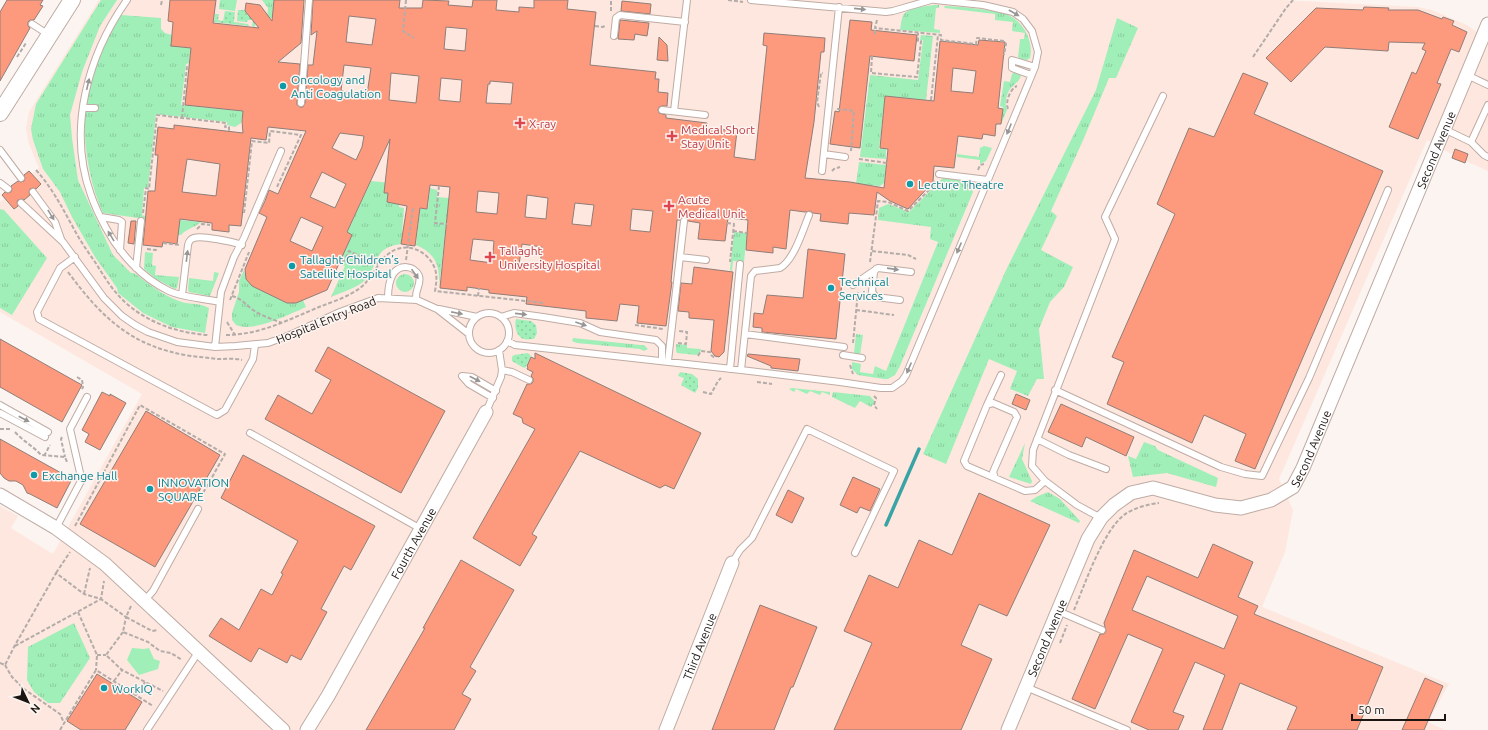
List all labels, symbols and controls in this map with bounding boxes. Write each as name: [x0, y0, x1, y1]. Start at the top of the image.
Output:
one-way arrow: [854, 6, 866, 12]
one-way arrow: [1008, 10, 1020, 16]
place label: Oncology and Anti Coagulation: [291, 73, 381, 100]
one-way arrow: [85, 78, 91, 90]
marker: Oncology and Anti Coagulation: [278, 81, 288, 91]
street label: Second Avenue: [1414, 109, 1458, 190]
marker: X-ray: [514, 117, 526, 129]
place label: X-ray: [529, 117, 556, 130]
place label: Medical Short Stay Unit: [681, 123, 755, 150]
one-way arrow: [1006, 123, 1012, 135]
marker: Medical Short Stay Unit: [666, 130, 678, 142]
place label: Lecture Theatre: [918, 178, 1004, 191]
marker: Lecture Theatre: [905, 179, 915, 189]
place label: Acute Medical Unit: [678, 193, 746, 220]
marker: Acute Medical Unit: [663, 200, 675, 212]
one-way arrow: [47, 209, 54, 221]
one-way arrow: [107, 230, 114, 242]
one-way arrow: [956, 243, 962, 254]
place label: Tallaght University Hospital: [499, 244, 600, 271]
one-way arrow: [183, 250, 190, 262]
marker: Tallaght University Hospital: [484, 251, 496, 263]
place label: Tallaght Children’s Satellite Hospital: [300, 253, 399, 280]
marker: Tallaght Children’s Satellite Hospital: [287, 261, 297, 271]
one-way arrow: [887, 266, 899, 272]
one-way arrow: [412, 268, 419, 279]
place label: Technical Services: [839, 275, 889, 302]
marker: Technical Services: [826, 283, 836, 293]
street label: Hospital Entry Road: [274, 294, 378, 346]
one-way arrow: [451, 310, 463, 316]
one-way arrow: [515, 311, 528, 318]
one-way arrow: [575, 321, 587, 327]
one-way arrow: [905, 363, 911, 375]
one-way arrow: [469, 376, 481, 383]
street label: Second Avenue: [1288, 408, 1333, 489]
one-way arrow: [18, 415, 30, 422]
place label: Exchange Hall: [42, 469, 117, 482]
marker: Exchange Hall: [29, 470, 39, 480]
place label: INNOVATION SQUARE: [158, 476, 229, 503]
marker: INNOVATION SQUARE: [145, 484, 155, 494]
street label: Fourth Avenue: [388, 505, 438, 581]
street label: Second Avenue: [1025, 597, 1069, 678]
street label: Third Avenue: [680, 611, 718, 682]
north arrow: [8, 682, 48, 722]
place label: WorkIQ: [112, 682, 153, 695]
marker: WorkIQ: [99, 683, 109, 693]
scale bar: [1352, 696, 1445, 722]
text: N: [28, 702, 43, 716]
text: 50 m: [1358, 703, 1385, 716]

